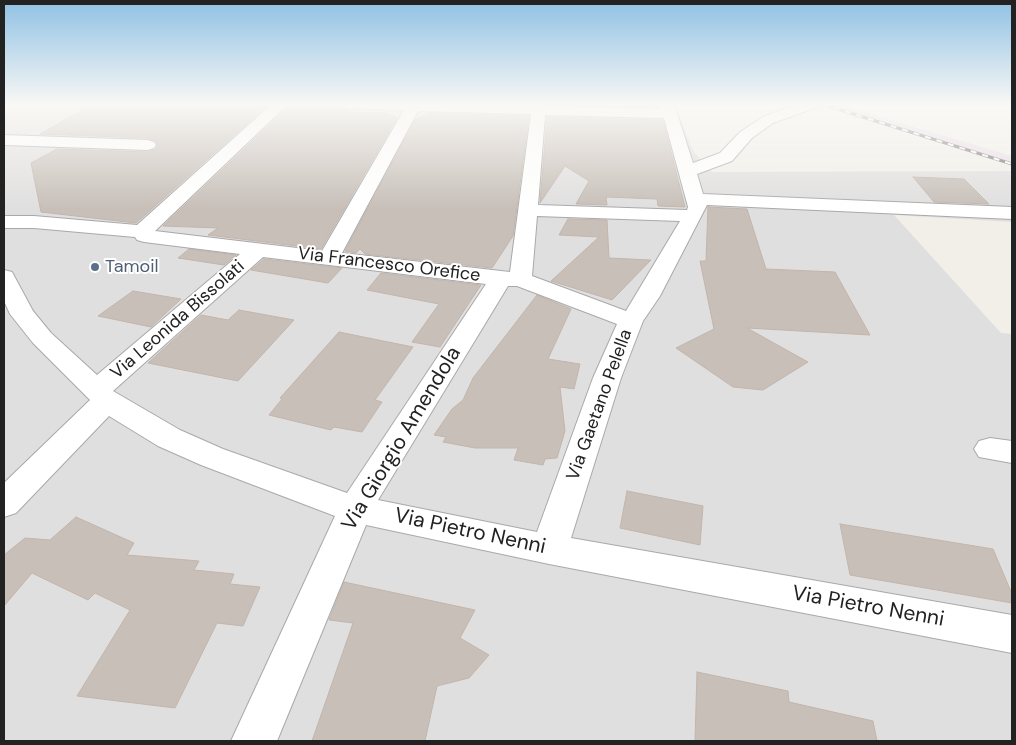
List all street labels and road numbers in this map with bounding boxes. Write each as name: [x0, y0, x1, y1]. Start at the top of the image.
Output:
street label: Via Francesco Orefice: [296, 243, 482, 287]
street label: Via Leonida Bissolati: [107, 256, 249, 384]
street label: Via Gaetano Pelella: [563, 327, 637, 483]
street label: Via Giorgio Amendola: [337, 342, 467, 536]
street label: Via Pietro Nenni: [392, 504, 548, 560]
street label: Via Pietro Nenni: [790, 581, 946, 633]

